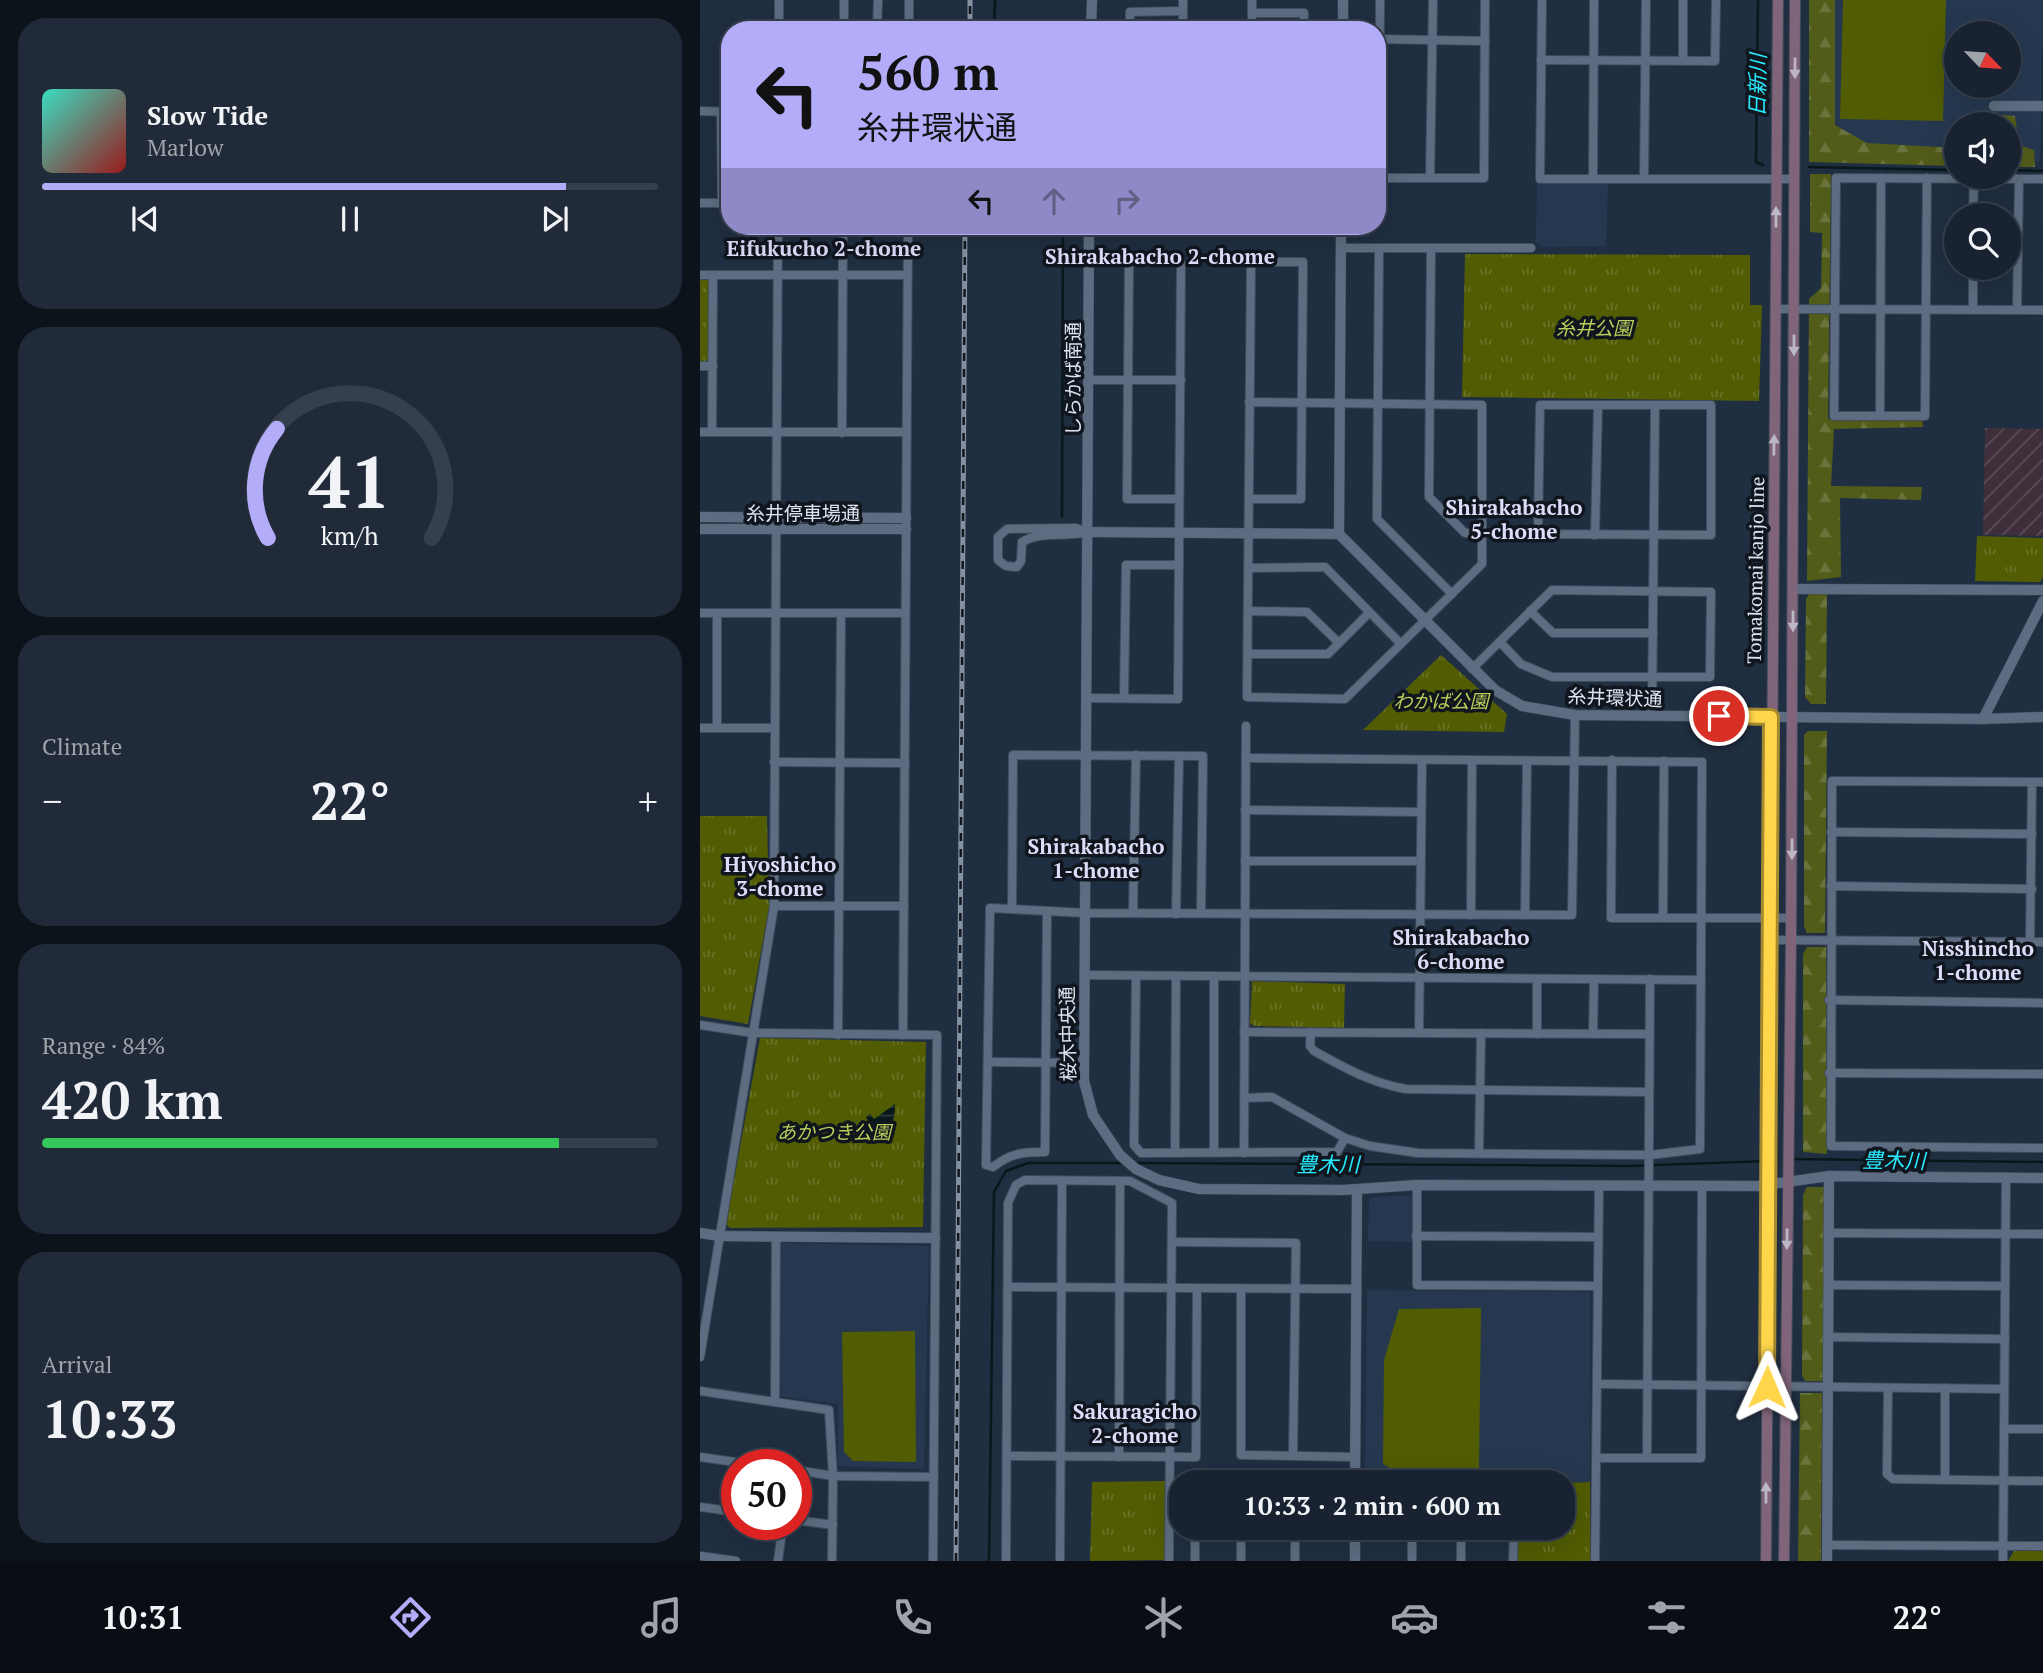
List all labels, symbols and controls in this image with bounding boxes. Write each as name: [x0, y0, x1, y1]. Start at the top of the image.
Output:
north arrow: [1944, 21, 2021, 98]
map controls: [1944, 21, 2021, 280]
text: 560 m: [857, 39, 999, 104]
icon: left: [742, 49, 833, 140]
water label: 日新川: [1742, 51, 1772, 117]
one-way arrow: [1789, 57, 1801, 79]
text: Slow Tide: [147, 98, 268, 132]
text: 糸井環状通: [857, 106, 1017, 148]
button: sound: [1944, 112, 2021, 189]
text: Marlow: [147, 132, 224, 163]
icon: left: [962, 182, 1000, 220]
icon: ahead: [1035, 182, 1073, 220]
icon: right: [1108, 182, 1146, 220]
icon: previous: [126, 200, 164, 238]
icon: pause: [331, 200, 369, 238]
icon: next: [536, 200, 574, 238]
button: search: [1944, 203, 2021, 280]
one-way arrow: [1770, 206, 1782, 228]
district label: Eifukucho 2-chome: [727, 234, 921, 262]
district label: Shirakabacho 2-chome: [1045, 242, 1275, 270]
park label: 糸井公園: [1556, 315, 1635, 340]
street label: しらかば南通: [1060, 322, 1085, 436]
one-way arrow: [1788, 334, 1800, 356]
text: 41: [309, 432, 391, 529]
one-way arrow: [1768, 434, 1780, 456]
street label: Tomakomai kanjo line: [1741, 476, 1769, 664]
district label: Shirakabacho 5-chome: [1446, 493, 1582, 545]
street label: 糸井停車場通: [746, 500, 860, 525]
text: km/h: [321, 519, 379, 552]
one-way arrow: [1787, 610, 1799, 632]
street label: 糸井環状通: [1567, 683, 1663, 711]
pin: [1689, 686, 1749, 746]
park label: わかば公園: [1393, 688, 1491, 713]
icon: arrive: [1700, 697, 1738, 735]
text: Climate: [42, 731, 122, 762]
text: 22°: [310, 766, 390, 835]
text: −: [42, 776, 62, 826]
text: +: [638, 776, 658, 826]
district label: Shirakabacho 1-chome: [1028, 832, 1164, 884]
one-way arrow: [1786, 838, 1798, 860]
district label: Hiyoshicho 3-chome: [724, 850, 836, 902]
district label: Shirakabacho 6-chome: [1393, 923, 1529, 975]
district label: Nisshincho 1-chome: [1922, 934, 2034, 986]
street label: 桜木中央通: [1054, 986, 1080, 1082]
text: Range · 84%: [42, 1030, 165, 1061]
text: 420 km: [42, 1065, 223, 1134]
park label: あかつき公園: [777, 1119, 894, 1144]
water label: 豊木川: [1862, 1145, 1928, 1175]
water label: 豊木川: [1297, 1150, 1361, 1178]
one-way arrow: [1782, 1228, 1793, 1250]
text: Arrival: [42, 1349, 113, 1380]
position arrow: [1730, 1350, 1804, 1424]
text: 10:33: [42, 1384, 177, 1453]
district label: Sakuragicho 2-chome: [1073, 1397, 1197, 1449]
speed limit sign: 50: [721, 1449, 812, 1540]
one-way arrow: [1760, 1482, 1772, 1504]
text: 10:33 · 2 min · 600 m: [1243, 1488, 1501, 1522]
icon: directions: [386, 1593, 435, 1642]
icon: music: [637, 1593, 686, 1642]
icon: phone: [888, 1593, 937, 1642]
icon: climate: [1139, 1593, 1188, 1642]
icon: car: [1390, 1593, 1439, 1642]
icon: filters: [1642, 1593, 1691, 1642]
text: 10:31: [101, 1596, 184, 1638]
text: 22°: [1893, 1596, 1942, 1638]

